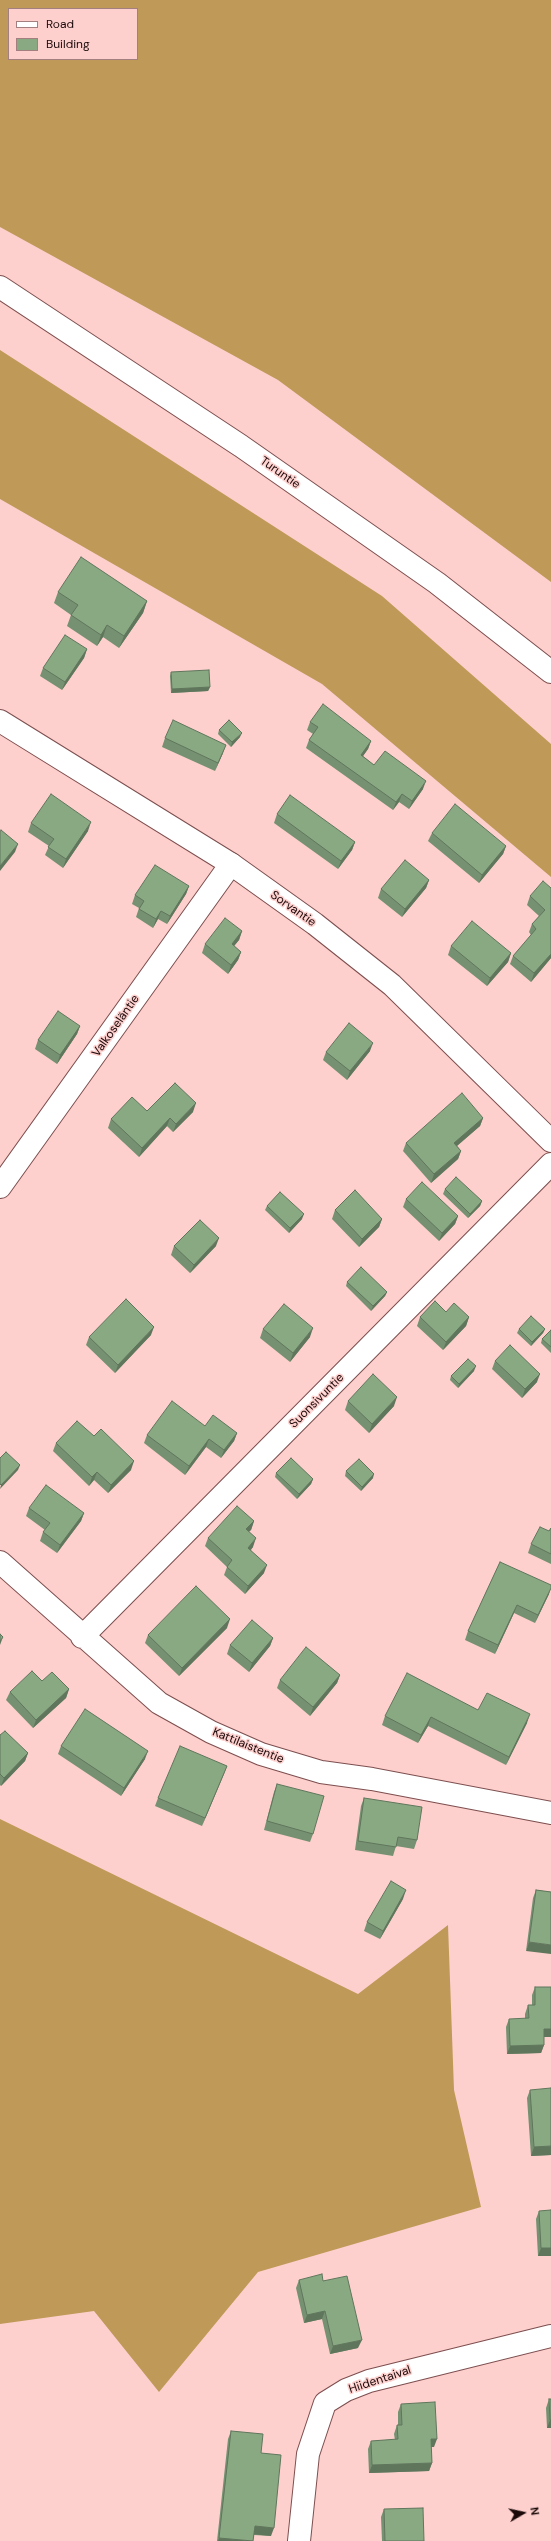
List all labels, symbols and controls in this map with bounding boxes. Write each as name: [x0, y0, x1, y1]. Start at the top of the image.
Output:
legend: [8, 8, 138, 60]
text: Road: [46, 16, 74, 32]
text: Building: [46, 36, 90, 52]
street label: Turuntie: [257, 454, 303, 492]
street label: Sorvantie: [267, 888, 319, 930]
street label: Valkoseläntie: [89, 992, 143, 1060]
street label: Suonsivuntie: [287, 1371, 347, 1431]
street label: Kattilaistentie: [210, 1725, 286, 1767]
street label: Hiidentaival: [347, 2363, 413, 2397]
north arrow: [503, 2493, 543, 2533]
text: N: [527, 2506, 542, 2516]

